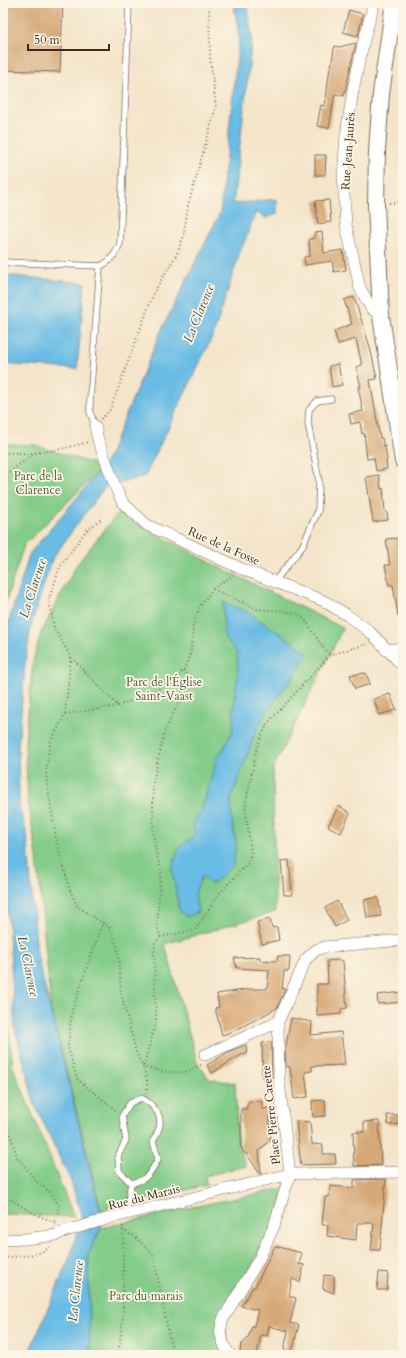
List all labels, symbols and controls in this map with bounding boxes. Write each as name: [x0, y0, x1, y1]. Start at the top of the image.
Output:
scale bar: [28, 26, 109, 52]
text: 50 m: [34, 32, 61, 48]
street label: Rue Jean Jaurès: [337, 112, 359, 190]
water label: La Clarence: [179, 281, 219, 345]
park label: Parc de la Clarence: [14, 468, 63, 498]
street label: Rue de la Fosse: [186, 523, 262, 569]
water label: La Clarence: [15, 555, 51, 620]
park label: Parc de l'Église Saint-Vaast: [126, 673, 202, 704]
water label: La Clarence: [13, 934, 43, 999]
street label: Place Pierre Carette: [258, 1064, 284, 1166]
street label: Rue du Marais: [107, 1180, 181, 1214]
water label: La Clarence: [64, 1259, 88, 1323]
park label: Parc du marais: [109, 1288, 183, 1304]

